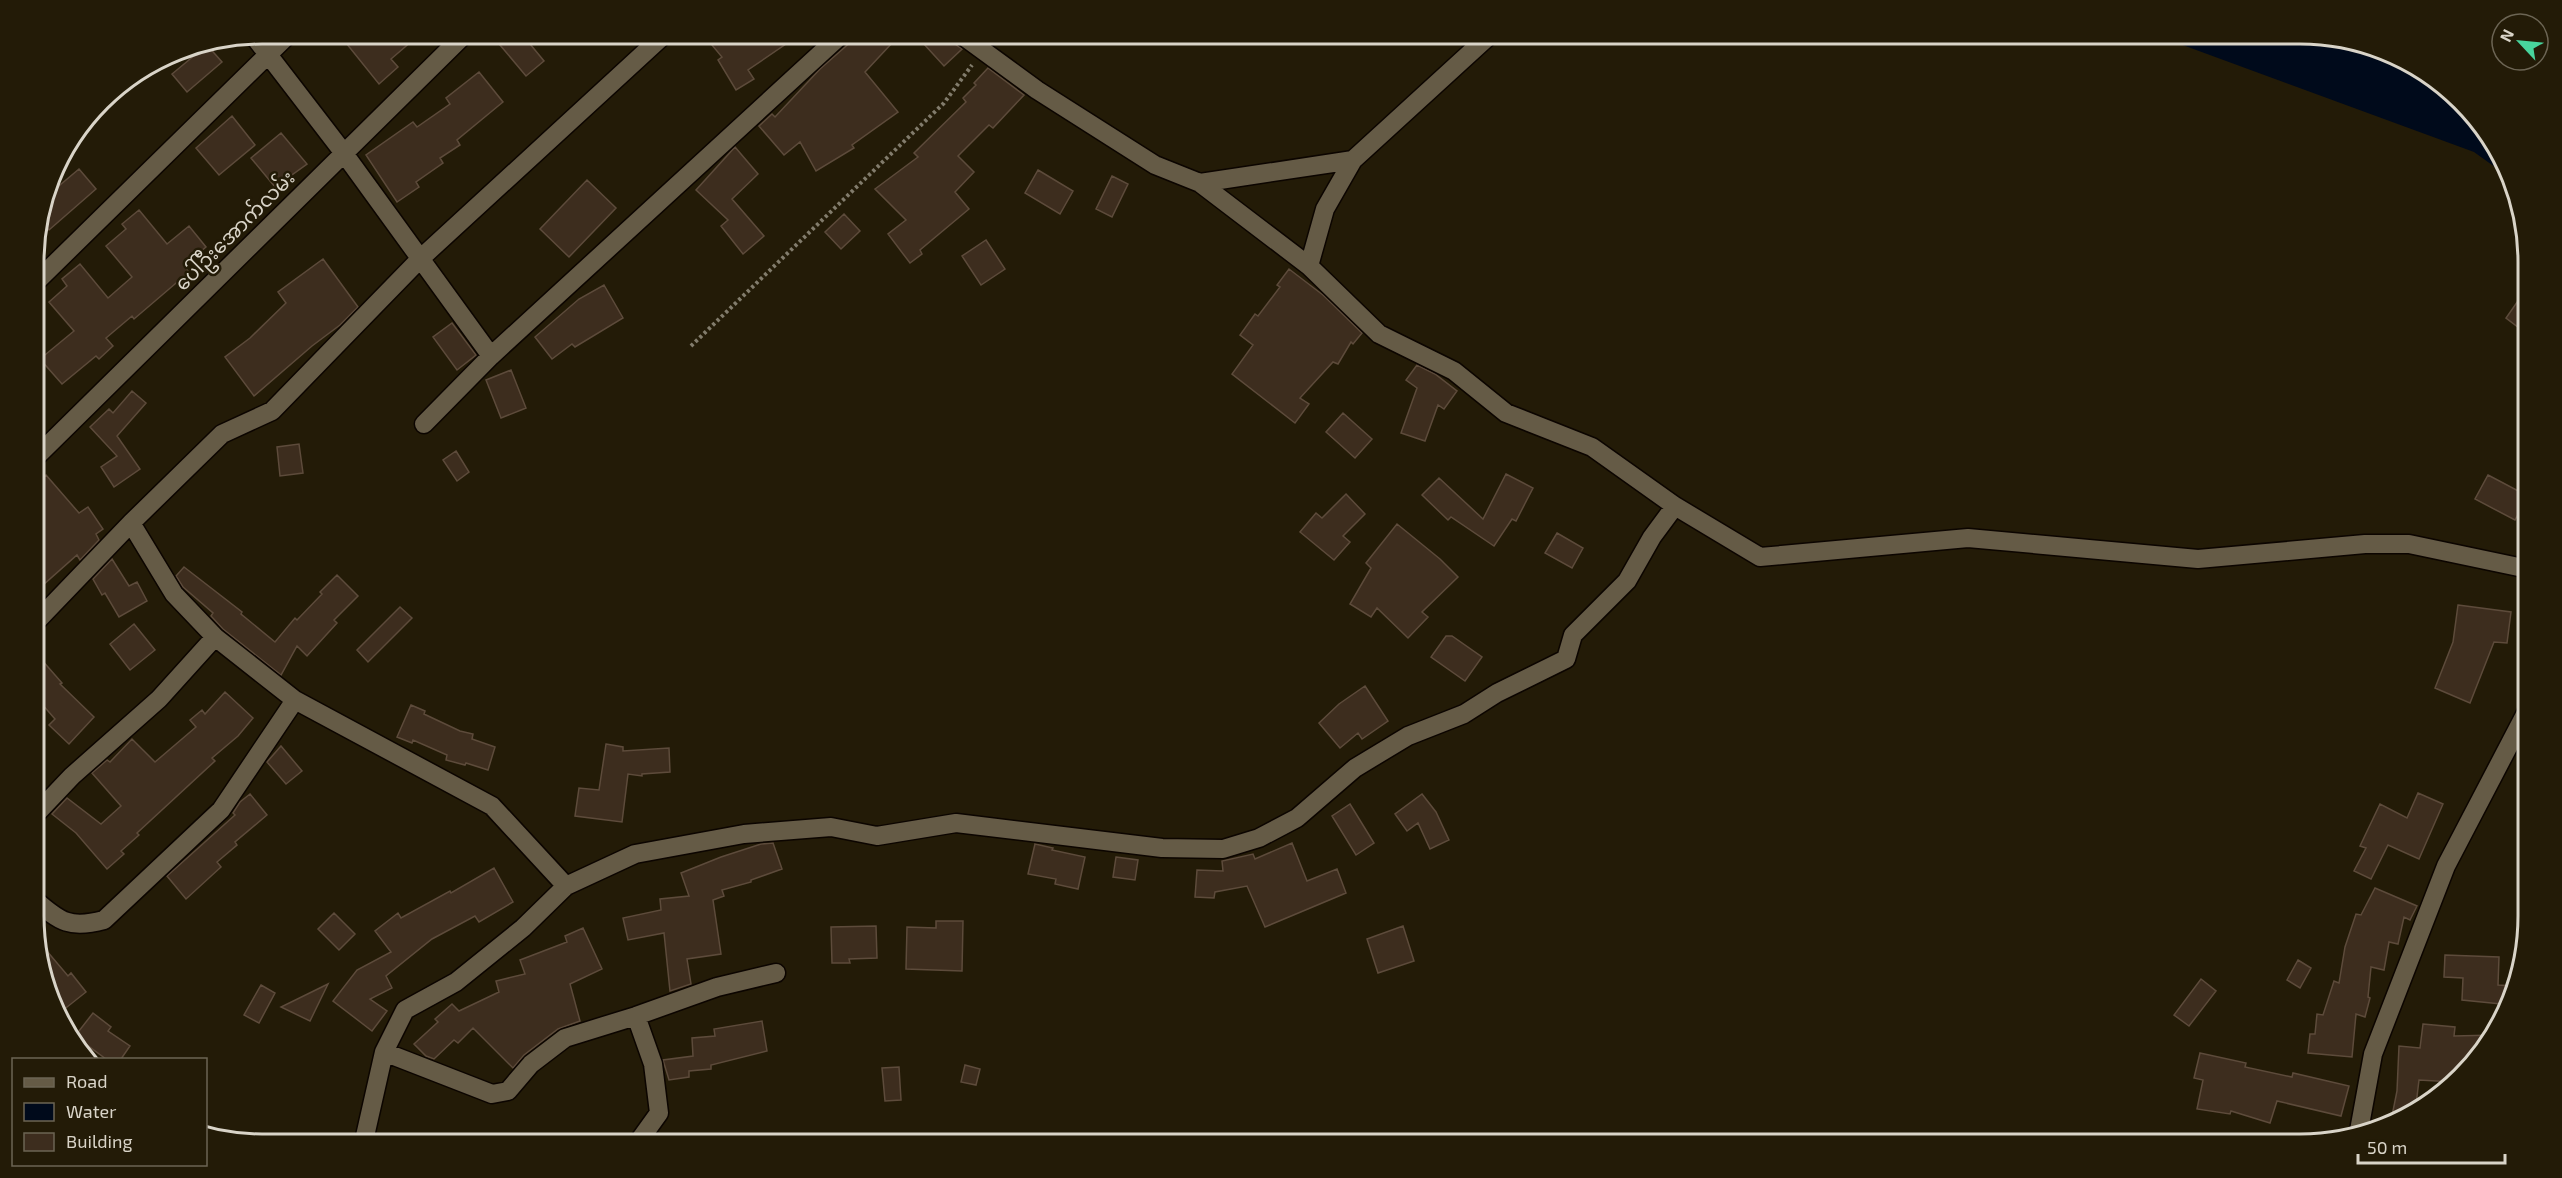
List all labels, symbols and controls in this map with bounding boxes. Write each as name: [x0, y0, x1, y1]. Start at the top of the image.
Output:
north arrow: [2490, 12, 2550, 72]
text: N: [2495, 26, 2517, 45]
street label: ပေါ်ဦးအောက်လမ်း: [168, 164, 302, 298]
legend: [12, 1058, 207, 1166]
text: Road: [66, 1070, 107, 1092]
text: Water: [66, 1100, 116, 1122]
scale bar: [2358, 1127, 2505, 1165]
text: Building: [66, 1130, 133, 1152]
text: 50 m: [2367, 1136, 2407, 1158]

